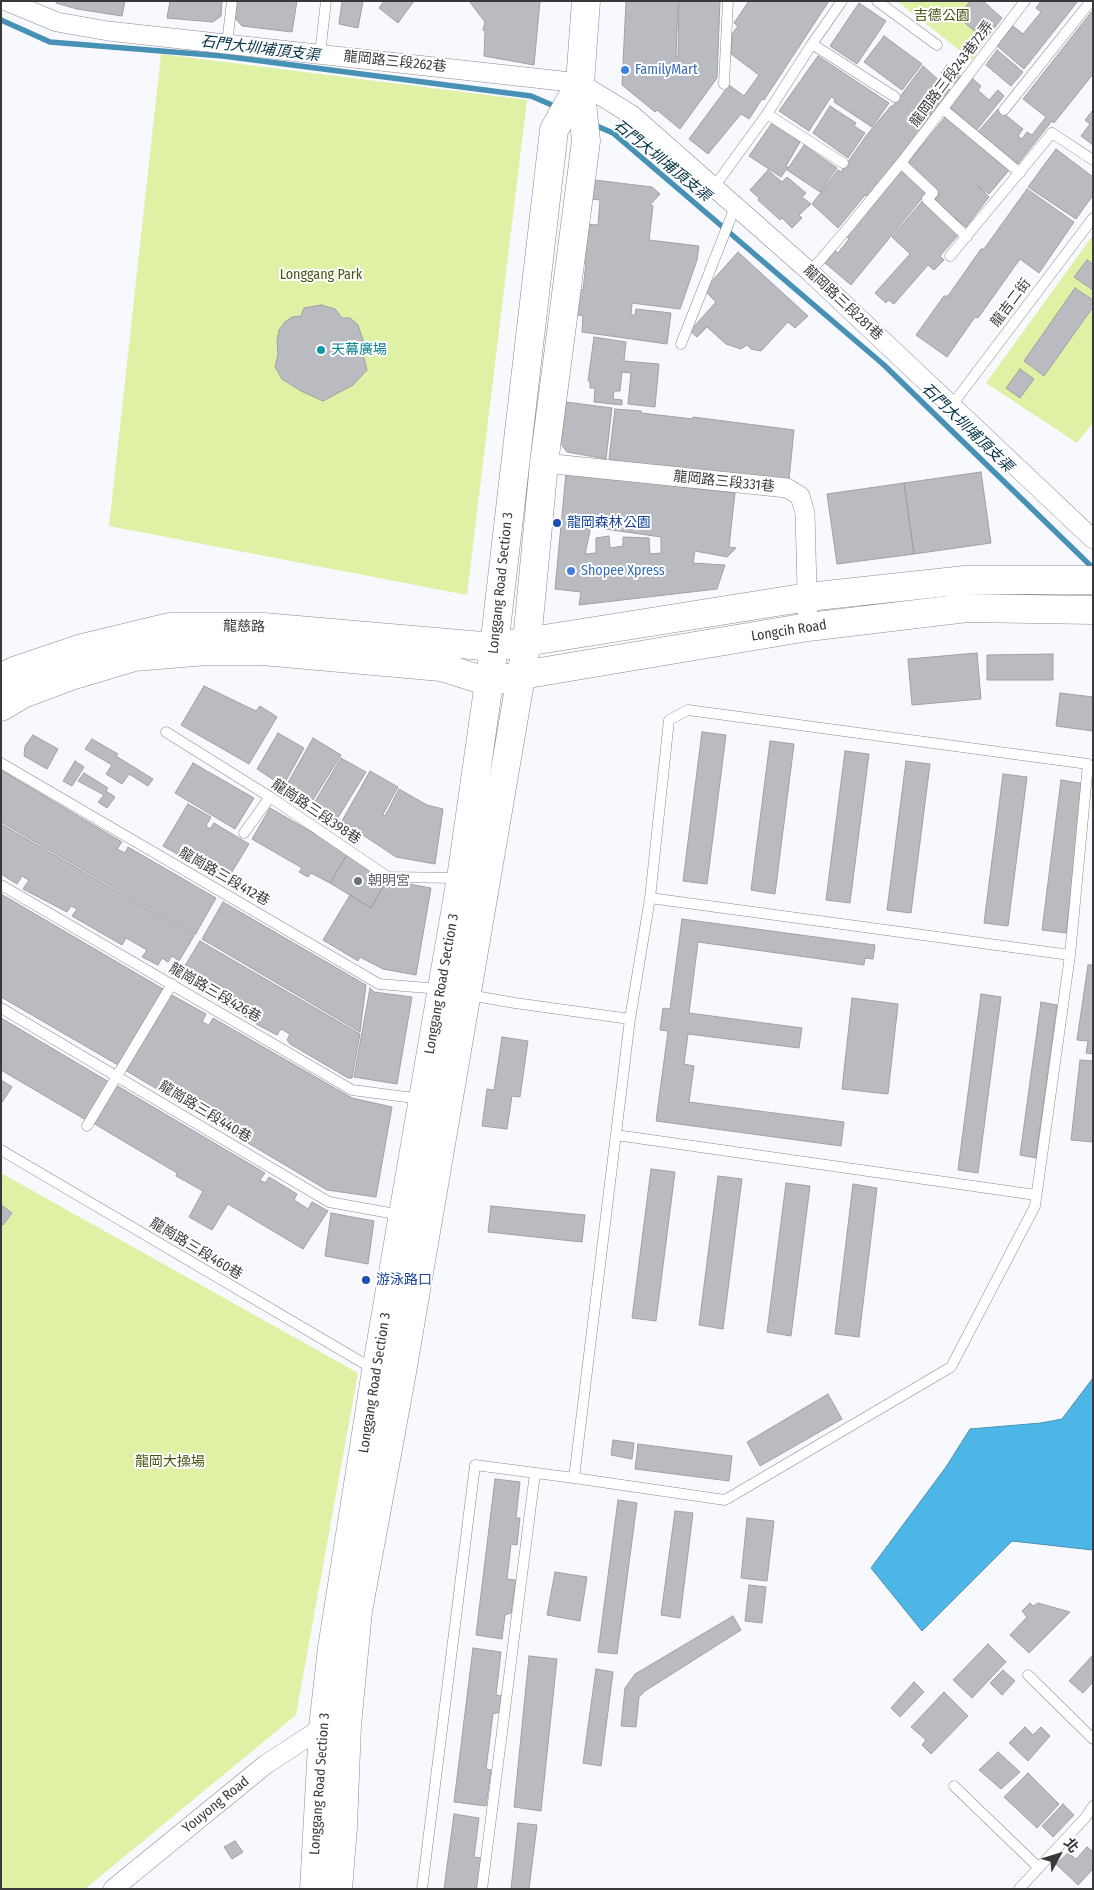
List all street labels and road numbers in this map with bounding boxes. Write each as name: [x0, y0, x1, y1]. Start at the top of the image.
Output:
street label: 龍岡路三段243巷72弄: [907, 18, 997, 130]
street label: 龍岡路三段262巷: [343, 48, 447, 76]
street label: 龍岡路三段281巷: [800, 262, 886, 344]
street label: 龍吉二街: [987, 276, 1035, 330]
street label: 龍岡路三段331巷: [673, 468, 775, 496]
street label: Longgang Road Section 3: [485, 511, 517, 655]
street label: Longcih Road: [750, 617, 828, 645]
street label: 龍慈路: [223, 618, 265, 636]
street label: 龍崗路三段398巷: [268, 776, 364, 848]
street label: 龍崗路三段412巷: [176, 844, 272, 910]
street label: Longgang Road Section 3: [421, 912, 463, 1056]
street label: 龍崗路三段426巷: [166, 960, 264, 1026]
street label: 龍崗路三段440巷: [156, 1078, 254, 1146]
street label: 龍崗路三段460巷: [147, 1215, 245, 1283]
street label: Longgang Road Section 3: [356, 1311, 394, 1455]
street label: Longgang Road Section 3: [307, 1712, 333, 1856]
street label: Youyong Road: [179, 1773, 253, 1837]

